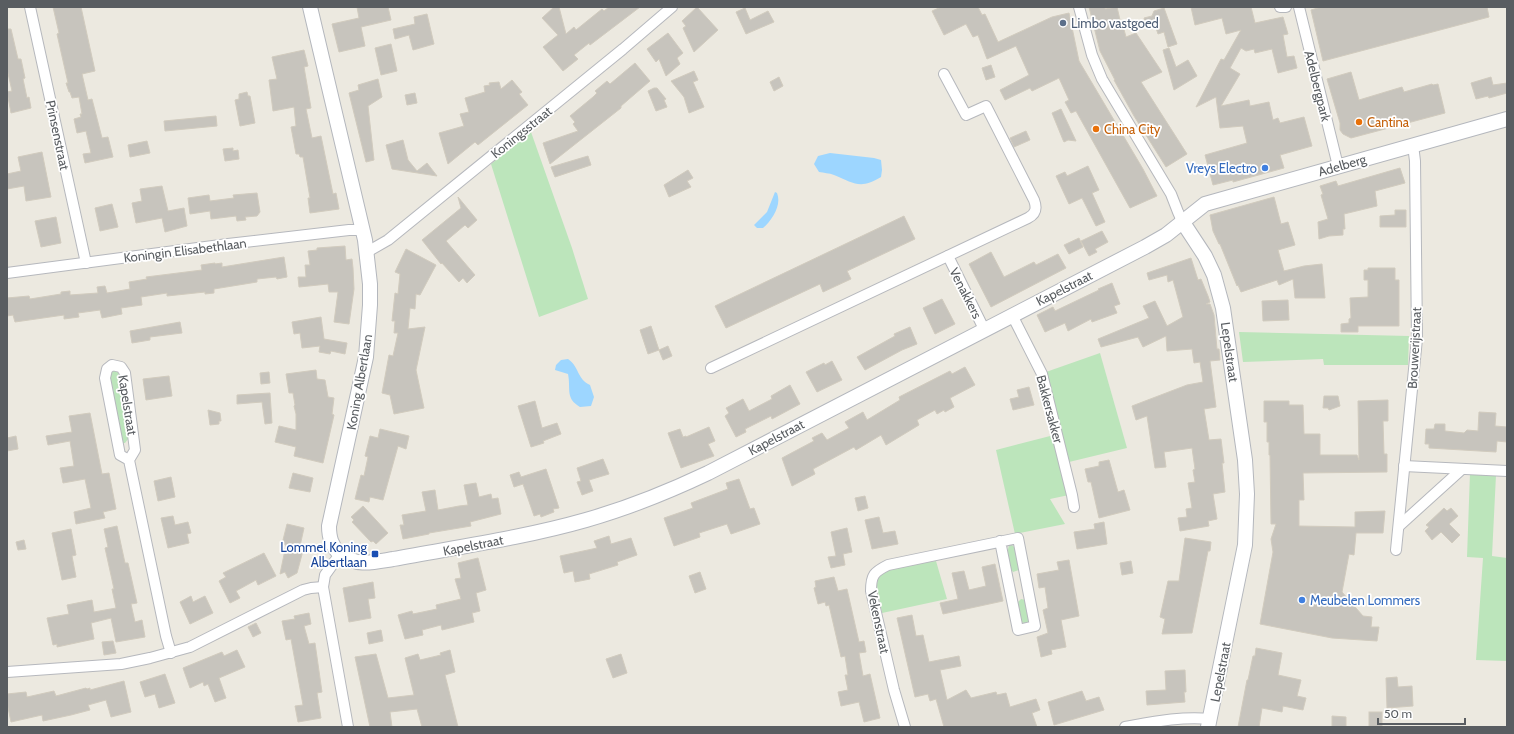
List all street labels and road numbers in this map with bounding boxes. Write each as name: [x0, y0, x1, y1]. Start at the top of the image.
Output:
street label: Adelbergpark: [1301, 49, 1335, 123]
street label: Prinsenstraat: [43, 98, 73, 172]
street label: Koningsstraat: [487, 102, 555, 161]
street label: Adelberg: [1316, 150, 1368, 179]
street label: Koningin Elisabethlaan: [123, 235, 247, 265]
street label: Venakkers: [946, 265, 986, 322]
street label: Kapelstraat: [1033, 267, 1095, 309]
street label: Brouwerijstraat: [1404, 306, 1425, 389]
street label: Lepelstraat: [1218, 321, 1242, 384]
street label: Koning Albertlaan: [343, 333, 375, 431]
street label: Bakkersakker: [1033, 373, 1067, 446]
street label: Kapelstraat: [115, 374, 141, 437]
street label: Kapelstraat: [745, 415, 807, 458]
street label: Kapelstraat: [441, 531, 505, 559]
street label: Vekenstraat: [865, 589, 894, 655]
street label: Lepelstraat: [1206, 640, 1234, 703]

